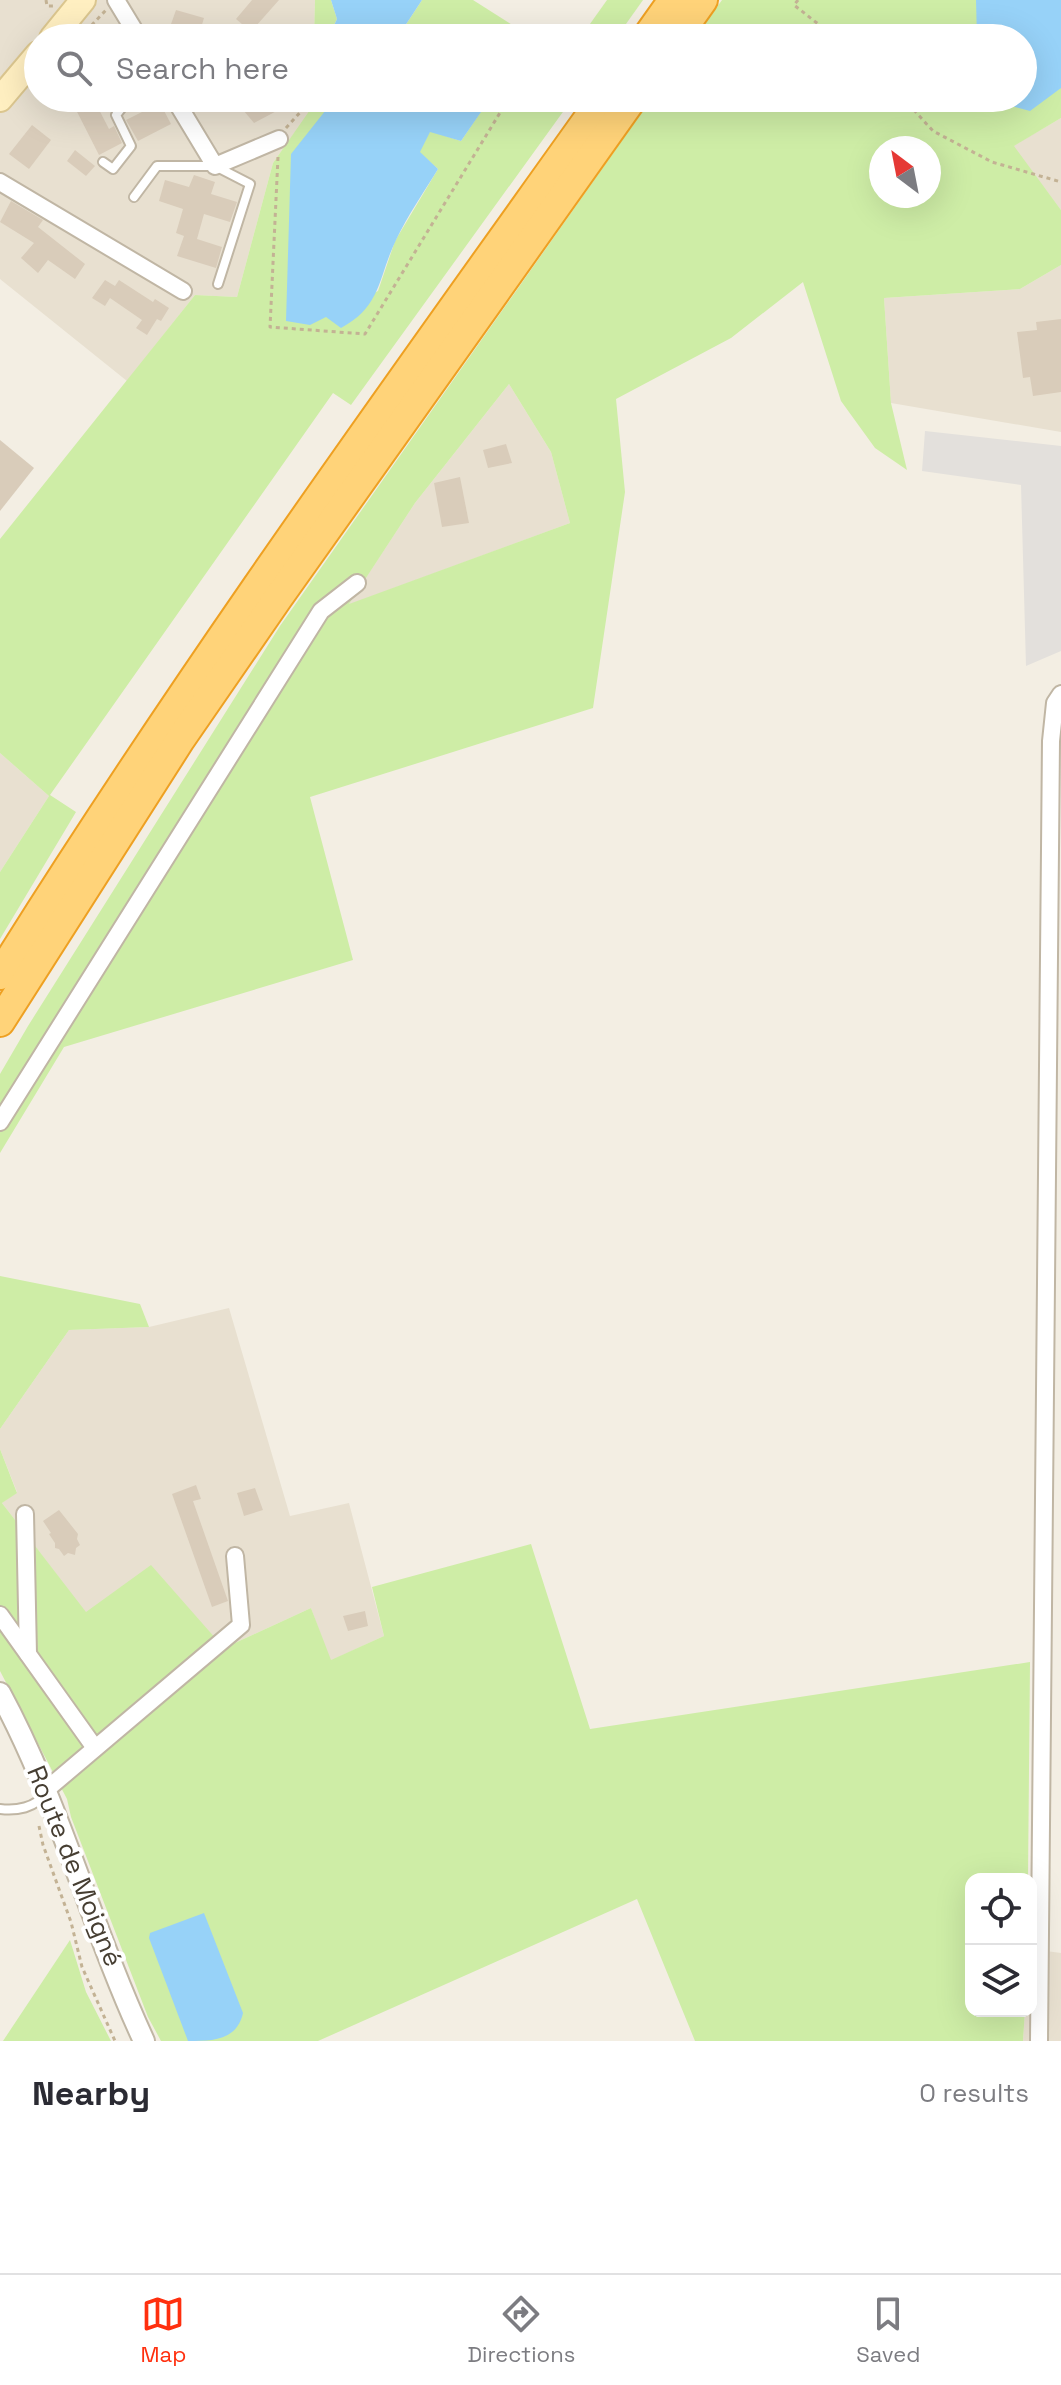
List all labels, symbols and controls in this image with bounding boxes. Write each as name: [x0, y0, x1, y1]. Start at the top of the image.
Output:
search box: [24, 24, 1037, 112]
icon: search: [52, 46, 96, 90]
text: Search here: [116, 49, 289, 88]
north arrow: [869, 136, 941, 208]
street label: Route de Moigné: [19, 1761, 131, 1971]
map controls: [965, 1873, 1037, 2017]
button: locate: [965, 1873, 1037, 1945]
button: layers: [965, 1945, 1037, 2017]
text: Nearby: [32, 2072, 150, 2115]
text: 0 results: [919, 2076, 1029, 2110]
tab: Map: [141, 2292, 186, 2368]
tab: Directions: [467, 2292, 575, 2368]
tab: Saved: [856, 2292, 920, 2368]

